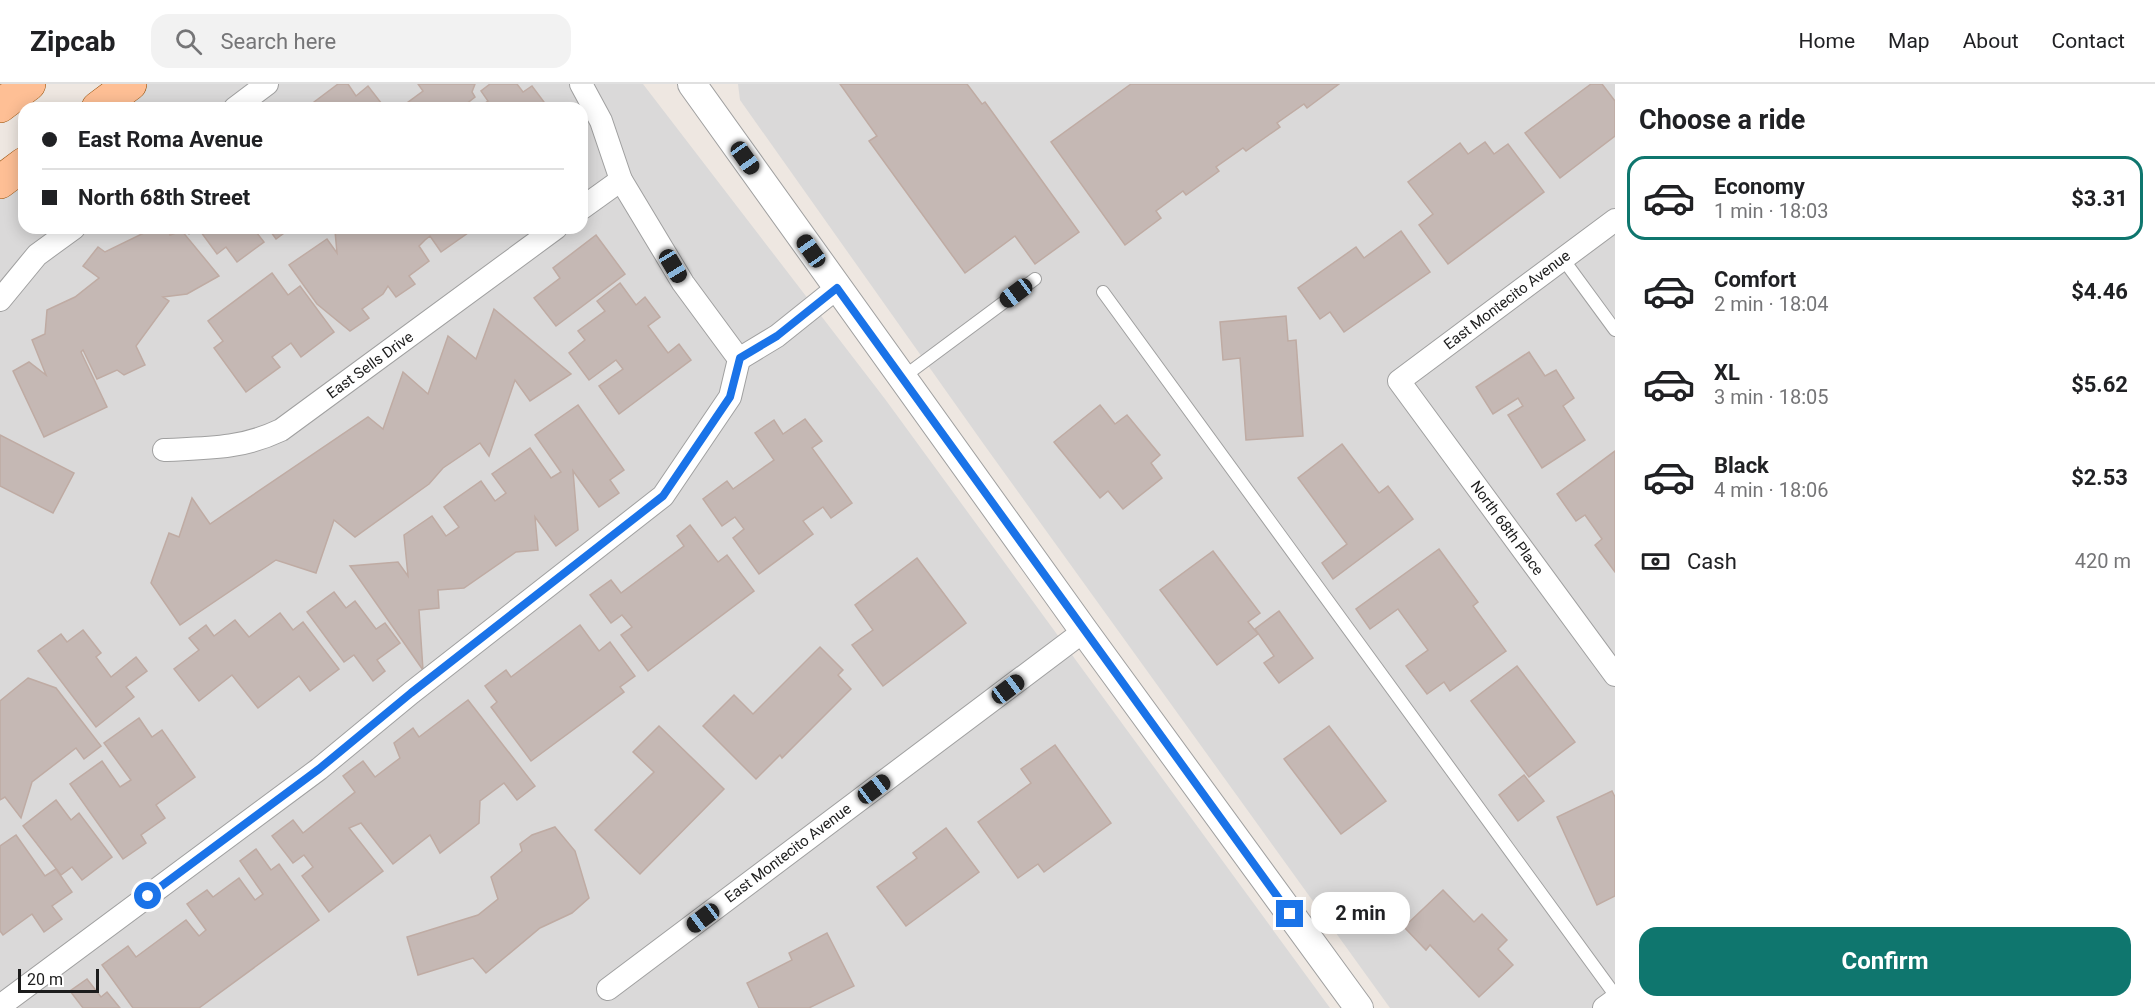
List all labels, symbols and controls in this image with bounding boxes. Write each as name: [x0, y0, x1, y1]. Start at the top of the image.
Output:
search box: [151, 14, 571, 68]
text: Zipcab: [30, 25, 115, 58]
icon: search: [172, 25, 205, 58]
text: Search here: [220, 29, 336, 54]
text: Home: [1799, 29, 1855, 53]
text: Map: [1888, 29, 1930, 53]
text: About: [1963, 29, 2019, 53]
text: Contact: [2052, 29, 2125, 53]
text: Choose a ride: [1639, 104, 1805, 136]
text: East Roma Avenue: [78, 127, 263, 152]
car: [727, 138, 763, 178]
icon: car: [1642, 171, 1696, 225]
text: Economy: [1714, 174, 1805, 199]
text: North 68th Street: [78, 185, 250, 210]
text: $3.31: [2071, 186, 2128, 211]
text: 1 min · 18:03: [1714, 199, 1829, 223]
car: [793, 231, 829, 271]
car: [656, 246, 690, 286]
street label: East Montecito Avenue: [1440, 247, 1574, 353]
icon: car: [1642, 264, 1696, 318]
text: Comfort: [1714, 267, 1796, 292]
car: [996, 275, 1036, 311]
text: $4.46: [2071, 279, 2128, 304]
text: 2 min · 18:04: [1714, 292, 1829, 316]
street label: East Sells Drive: [323, 328, 417, 402]
icon: car: [1642, 357, 1696, 411]
text: XL: [1714, 360, 1740, 385]
text: $5.62: [2071, 372, 2128, 397]
text: 3 min · 18:05: [1714, 385, 1829, 409]
icon: car: [1642, 450, 1696, 504]
text: Black: [1714, 453, 1769, 478]
text: $2.53: [2071, 465, 2128, 490]
street label: North 68th Place: [1467, 477, 1547, 579]
text: 4 min · 18:06: [1714, 478, 1829, 502]
icon: cash: [1639, 545, 1672, 578]
text: Cash: [1687, 549, 1737, 574]
text: 420 m: [2075, 549, 2131, 573]
car: [988, 671, 1028, 707]
car: [854, 771, 894, 807]
street label: East Montecito Avenue: [721, 800, 855, 906]
route start: [134, 882, 161, 909]
callout: 2 min: [1311, 893, 1410, 935]
car: [683, 900, 723, 936]
route end: [1276, 900, 1303, 927]
text: 2 min: [1335, 901, 1386, 925]
button: Confirm: [1639, 927, 2131, 996]
scale bar: [18, 966, 99, 994]
text: 20 m: [27, 970, 63, 989]

